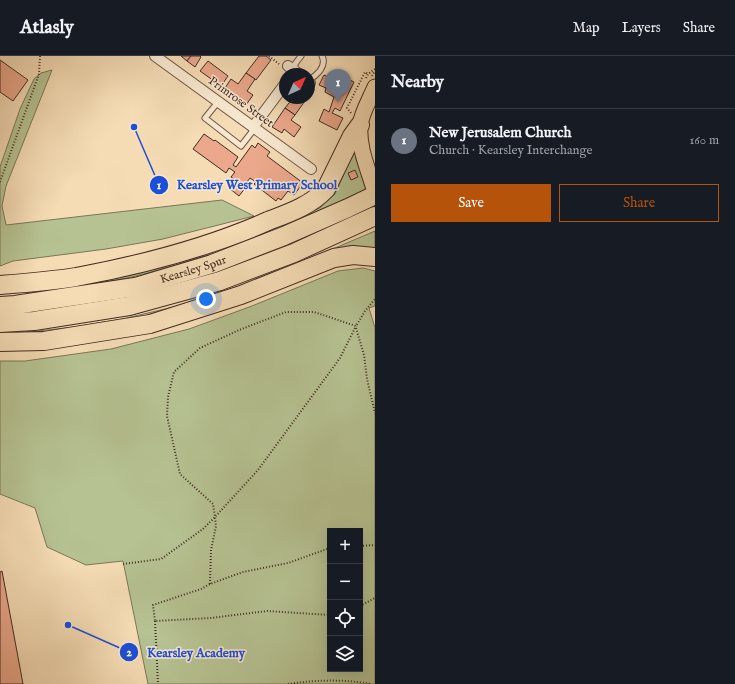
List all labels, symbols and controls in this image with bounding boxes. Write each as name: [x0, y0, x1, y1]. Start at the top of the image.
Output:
text: Atlasly: [20, 16, 74, 40]
text: Map: [573, 19, 600, 37]
text: Layers: [622, 19, 661, 37]
text: Share: [683, 19, 715, 37]
north arrow: [279, 68, 315, 104]
pin: 1: [325, 69, 351, 102]
text: Nearby: [391, 72, 444, 93]
street label: Primrose Street: [206, 73, 276, 131]
text: New Jerusalem Church: [429, 123, 571, 142]
text: 1: [402, 132, 406, 149]
text: 160 m: [689, 132, 719, 149]
text: Church · Kearsley Interchange: [429, 142, 592, 159]
callout: Kearsley West Primary School: [149, 172, 345, 197]
text: Kearsley West Primary School: [177, 177, 338, 194]
text: 1: [157, 178, 162, 193]
button: Save: [391, 184, 551, 222]
button: Share: [559, 184, 719, 222]
street label: Kearsley Spur: [158, 252, 229, 287]
your location: [196, 289, 216, 309]
map controls: [327, 528, 363, 672]
button: +: [327, 528, 363, 564]
button: −: [327, 564, 363, 600]
button: locate: [327, 600, 363, 636]
button: layers: [327, 636, 363, 672]
callout: Kearsley Academy: [119, 640, 253, 665]
text: 2: [126, 645, 132, 660]
text: Kearsley Academy: [147, 645, 246, 662]

